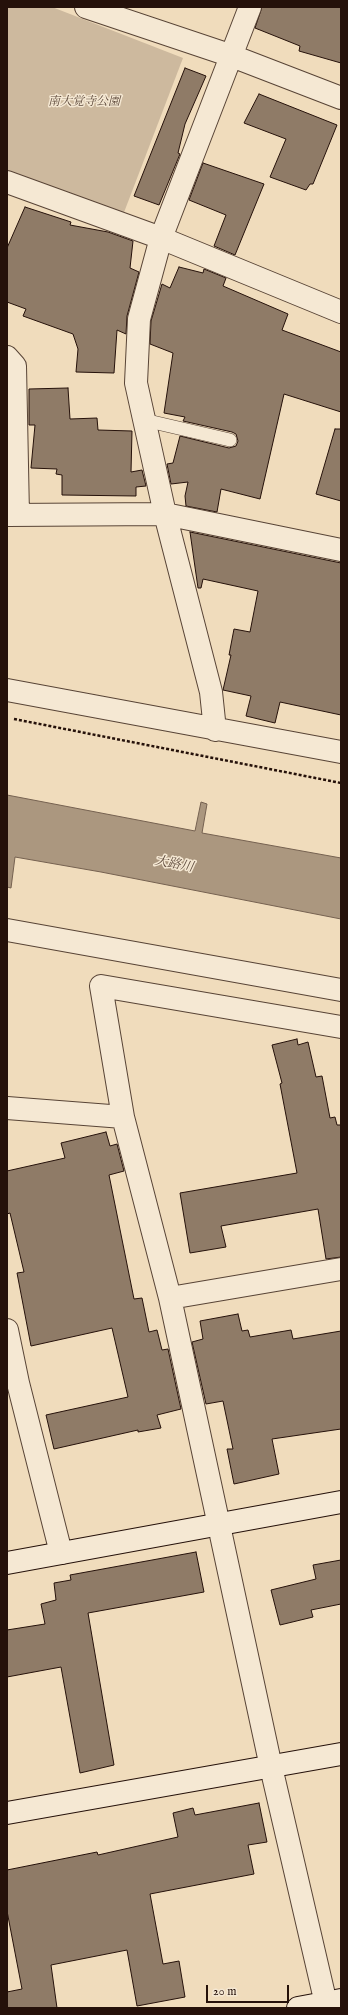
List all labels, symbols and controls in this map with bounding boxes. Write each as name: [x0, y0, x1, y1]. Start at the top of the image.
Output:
park label: 南大覚寺公園: [48, 96, 120, 110]
water label: 大路川: [153, 854, 195, 876]
scale bar: [208, 1977, 291, 2003]
text: 20 m: [213, 1984, 236, 1999]

